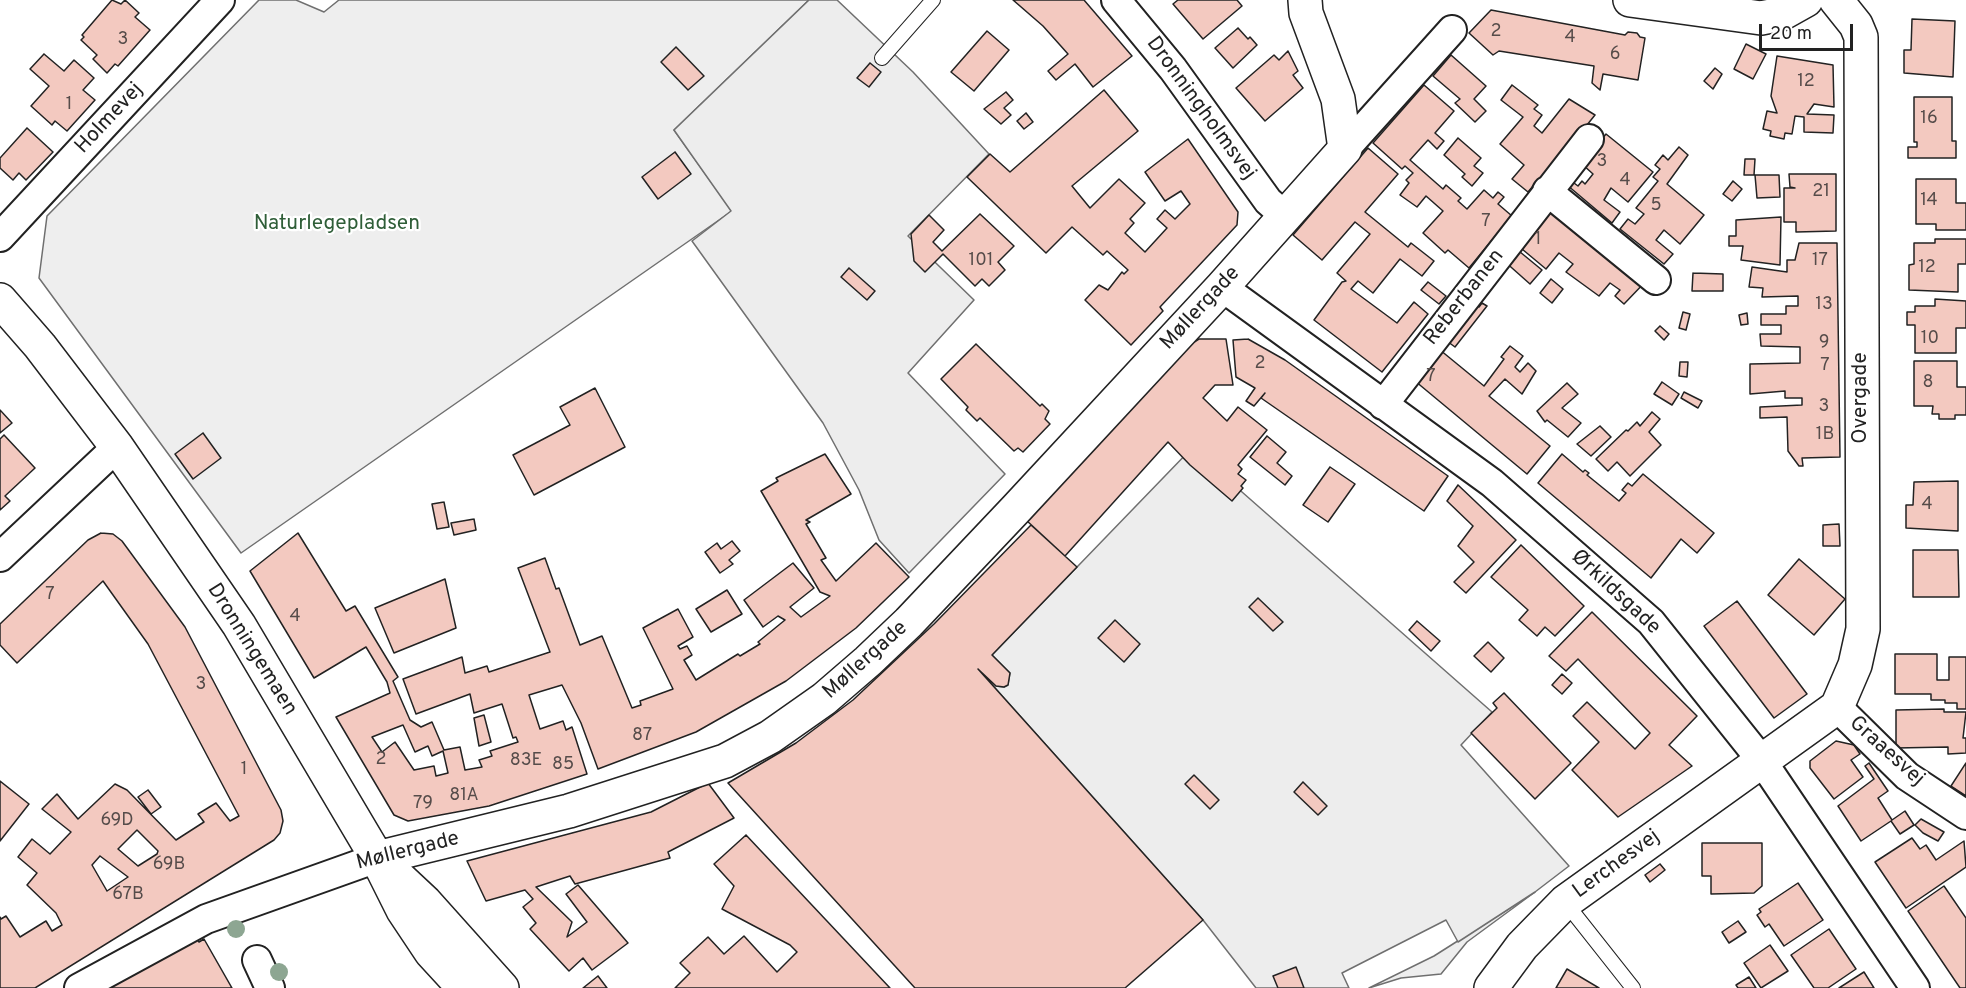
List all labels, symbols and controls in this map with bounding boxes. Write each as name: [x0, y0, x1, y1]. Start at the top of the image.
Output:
scale bar: [1762, 12, 1856, 50]
house number: 2: [1490, 21, 1502, 43]
text: 20 m: [1770, 23, 1812, 46]
house number: 4: [1564, 27, 1576, 49]
house number: 3: [118, 29, 128, 51]
street label: Dronningholmsvej: [1140, 33, 1260, 185]
house number: 6: [1610, 44, 1620, 66]
house number: 12: [1797, 71, 1815, 93]
street label: Holmevej: [71, 78, 149, 160]
house number: 1: [66, 94, 72, 116]
house number: 16: [1920, 108, 1938, 130]
house number: 3: [1597, 151, 1607, 173]
house number: 4: [1619, 170, 1631, 192]
house number: 21: [1812, 181, 1830, 203]
house number: 14: [1920, 190, 1938, 212]
house number: 5: [1650, 195, 1662, 217]
house number: 7: [1481, 211, 1491, 233]
park label: Naturlegepladsen: [254, 212, 420, 238]
house number: 1: [1535, 229, 1541, 251]
street label: Reberbanen: [1420, 245, 1510, 351]
house number: 101: [969, 250, 993, 272]
house number: 17: [1812, 250, 1828, 272]
house number: 12: [1918, 257, 1936, 279]
street label: Møllergade: [1156, 262, 1246, 356]
house number: 13: [1815, 294, 1833, 316]
house number: 10: [1921, 328, 1939, 350]
house number: 9: [1819, 332, 1829, 354]
street label: Overgade: [1849, 352, 1875, 444]
house number: 2: [1254, 353, 1266, 375]
house number: 7: [1820, 355, 1830, 377]
house number: 7: [1426, 366, 1436, 388]
house number: 8: [1923, 372, 1933, 394]
house number: 3: [1819, 396, 1829, 418]
house number: 1B: [1816, 424, 1834, 446]
house number: 4: [1921, 494, 1933, 516]
street label: Ørkildsgade: [1565, 545, 1665, 641]
street label: Dronningemaen: [200, 579, 302, 721]
house number: 7: [45, 584, 55, 606]
house number: 4: [289, 606, 301, 628]
street label: Møllergade: [818, 616, 914, 706]
house number: 3: [196, 674, 206, 696]
street label: Graaesvej: [1843, 712, 1929, 792]
house number: 87: [632, 725, 652, 747]
house number: 2: [375, 749, 387, 771]
house number: 83E: [510, 750, 542, 772]
house number: 85: [552, 754, 574, 776]
house number: 1: [241, 759, 247, 781]
house number: 81A: [449, 785, 479, 807]
house number: 79: [413, 793, 433, 815]
house number: 69D: [100, 810, 134, 832]
street label: Lerchesvej: [1569, 825, 1665, 905]
street label: Møllergade: [354, 827, 462, 877]
house number: 69B: [153, 854, 185, 876]
house number: 67B: [112, 884, 144, 906]

